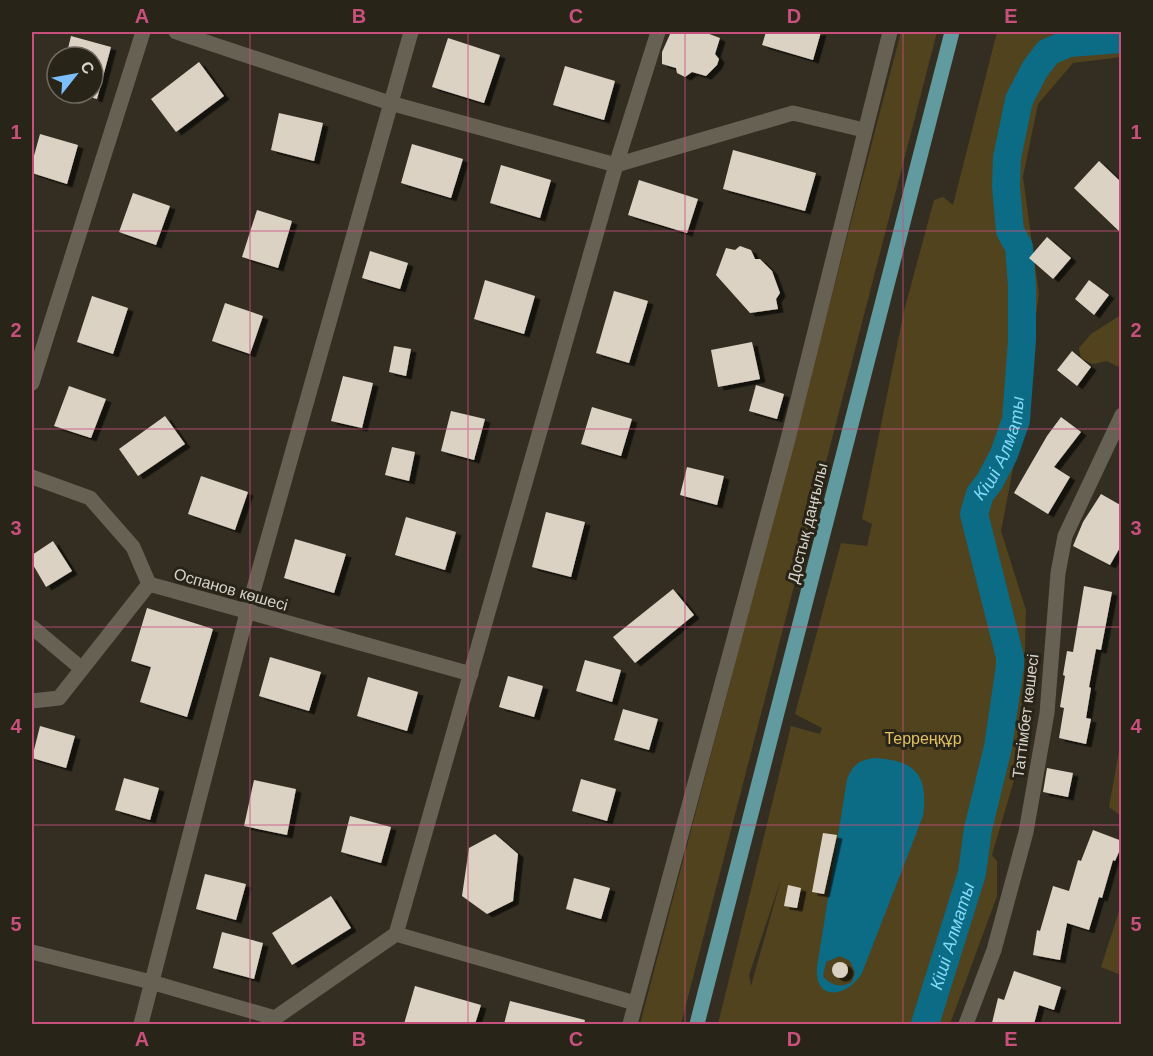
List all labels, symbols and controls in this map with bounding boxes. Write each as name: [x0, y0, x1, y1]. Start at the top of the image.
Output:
text: A: [135, 5, 149, 27]
text: B: [352, 5, 366, 27]
text: C: [569, 5, 583, 27]
text: D: [787, 5, 801, 27]
text: E: [1004, 5, 1018, 27]
north arrow: [45, 45, 105, 105]
text: С: [77, 58, 98, 77]
text: 1: [10, 121, 22, 143]
text: 1: [1130, 121, 1142, 143]
text: 2: [10, 319, 22, 341]
text: 2: [1130, 319, 1142, 341]
water label: Кіші Алматы: [969, 396, 1028, 504]
street label: Достық даңғылы: [784, 461, 831, 585]
text: 3: [10, 517, 22, 539]
text: 3: [1130, 517, 1142, 539]
street label: Оспанов көшесі: [172, 565, 290, 614]
street label: Таттімбет көшесі: [1009, 653, 1042, 779]
text: 4: [10, 715, 22, 737]
text: 4: [1130, 715, 1142, 737]
park label: Терреңқұр: [884, 730, 962, 747]
water label: Кіші Алматы: [926, 880, 978, 992]
text: 5: [10, 913, 22, 935]
text: 5: [1130, 913, 1142, 935]
text: A: [135, 1028, 149, 1050]
text: B: [352, 1028, 366, 1050]
text: C: [569, 1028, 583, 1050]
text: D: [787, 1028, 801, 1050]
text: E: [1004, 1028, 1018, 1050]

